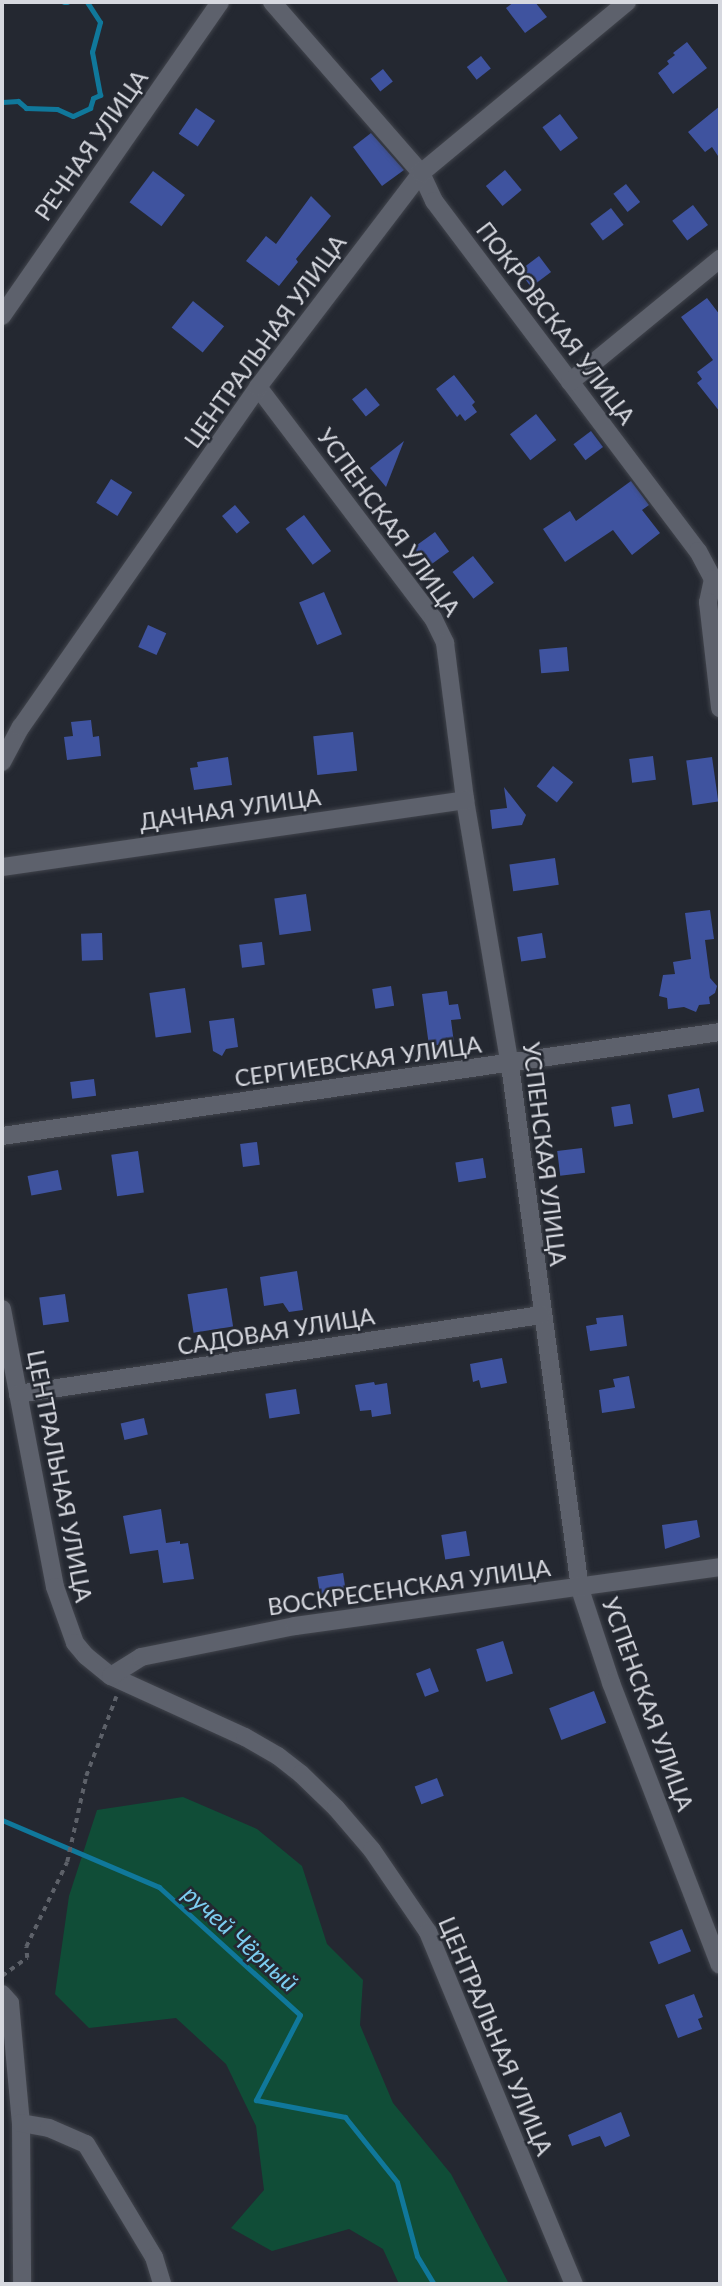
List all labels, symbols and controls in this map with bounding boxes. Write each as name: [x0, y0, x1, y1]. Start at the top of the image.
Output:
street label: РЕЧНАЯ УЛИЦА: [29, 64, 153, 226]
street label: ПОКРОВСКАЯ УЛИЦА: [471, 216, 641, 430]
street label: ЦЕНТРАЛЬНАЯ УЛИЦА: [178, 229, 352, 453]
street label: УСПЕНСКАЯ УЛИЦА: [312, 423, 466, 621]
street label: ДАЧНАЯ УЛИЦА: [138, 783, 322, 835]
street label: СЕРГИЕВСКАЯ УЛИЦА: [233, 1030, 483, 1092]
street label: УСПЕНСКАЯ УЛИЦА: [518, 1041, 572, 1267]
street label: САДОВАЯ УЛИЦА: [175, 1302, 377, 1360]
street label: ЦЕНТРАЛЬНАЯ УЛИЦА: [22, 1347, 98, 1605]
street label: ВОСКРЕСЕНСКАЯ УЛИЦА: [266, 1553, 552, 1621]
street label: УСПЕНСКАЯ УЛИЦА: [597, 1593, 699, 1815]
water label: ручей Чёрный: [178, 1879, 304, 1997]
street label: ЦЕНТРАЛЬНАЯ УЛИЦА: [433, 1913, 559, 2159]

